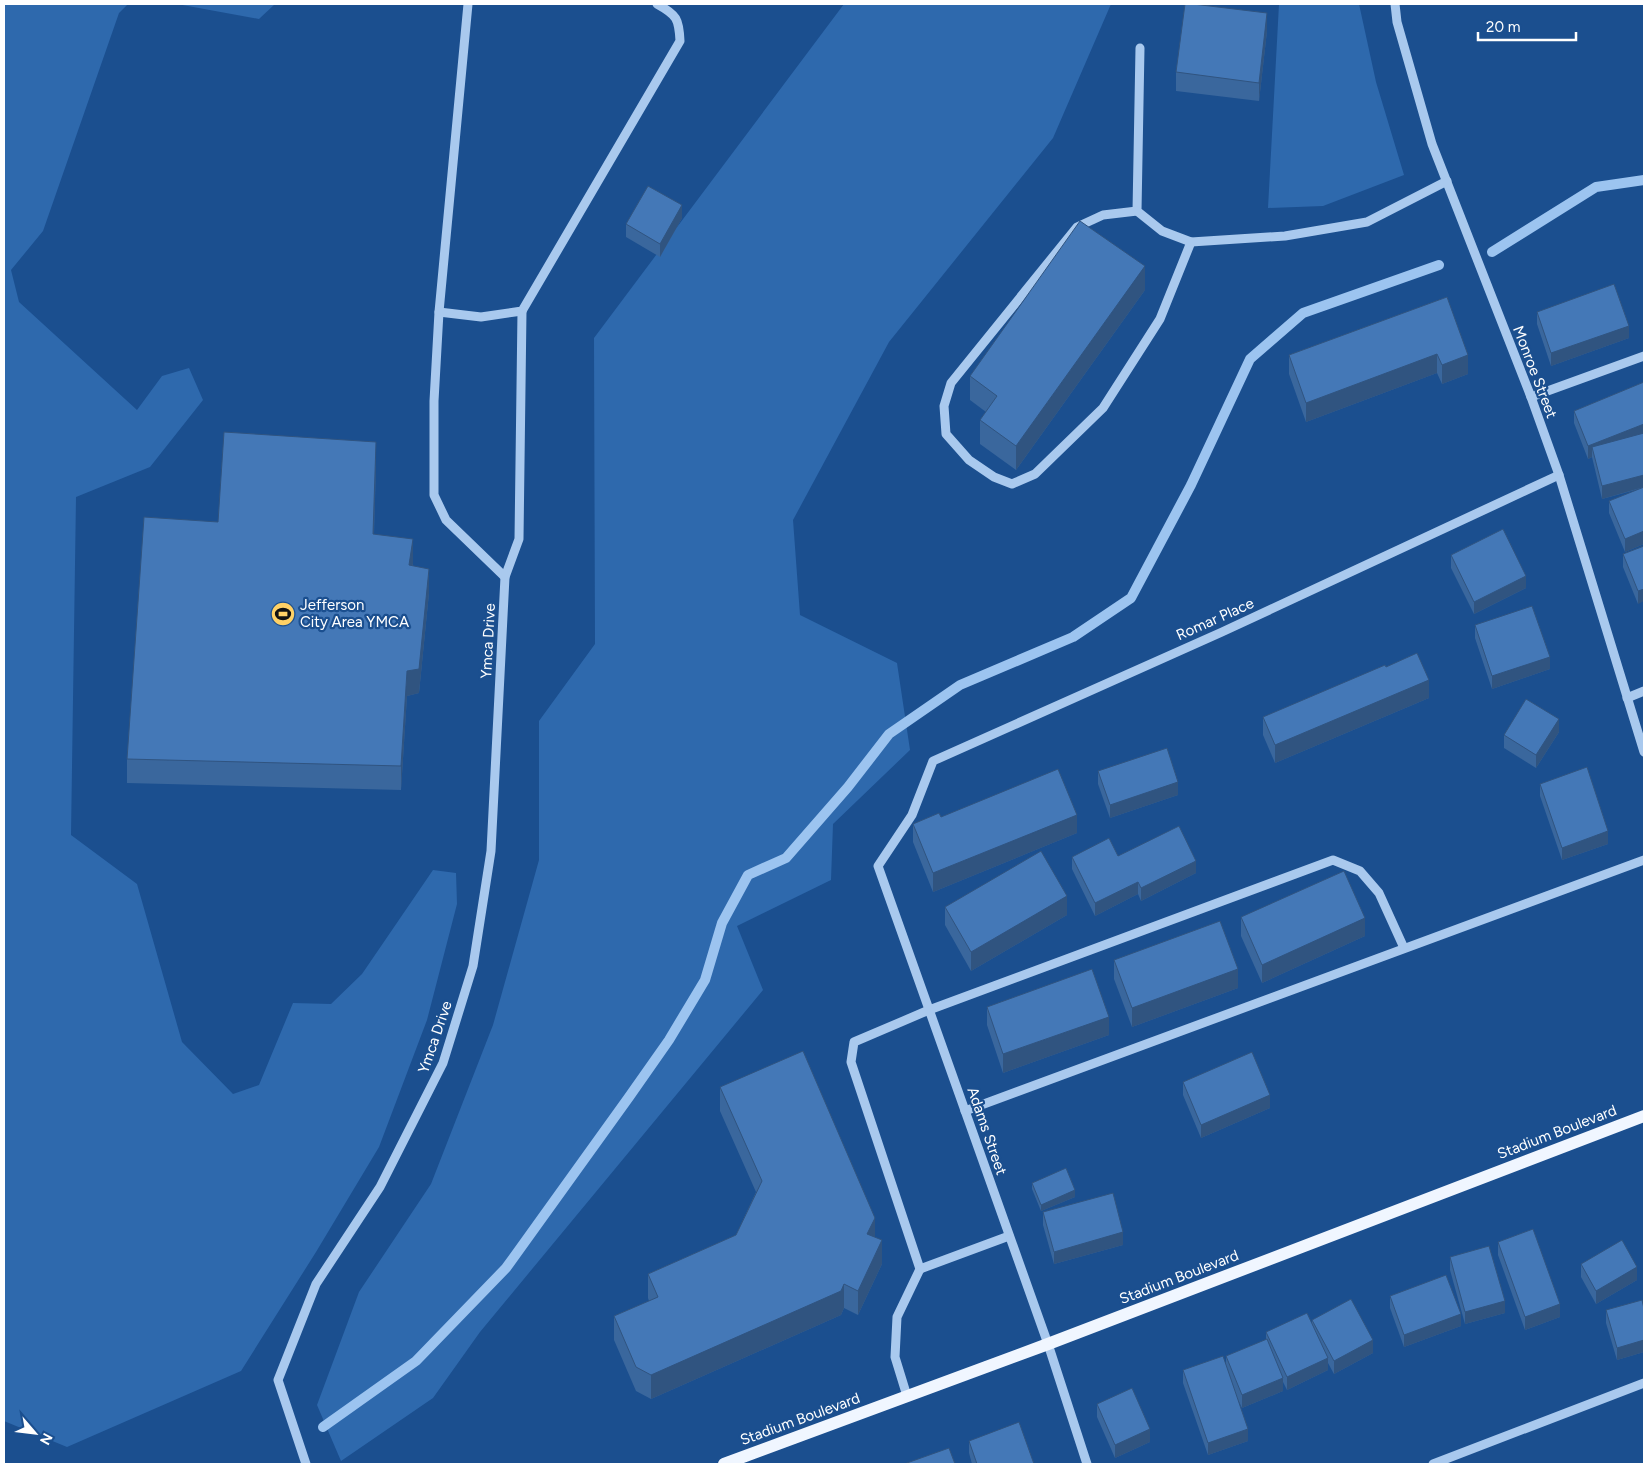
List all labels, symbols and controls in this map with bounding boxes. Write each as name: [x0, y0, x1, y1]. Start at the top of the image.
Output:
scale bar: [1478, 10, 1576, 42]
text: 20 m: [1486, 18, 1520, 36]
street label: Monroe Street: [1509, 323, 1561, 421]
street label: Romar Place: [1173, 594, 1257, 644]
place label: Jefferson City Area YMCA: [300, 596, 409, 631]
sports icon: Jefferson City Area YMCA: [270, 601, 296, 627]
street label: Ymca Drive: [477, 603, 499, 679]
street label: Ymca Drive: [414, 998, 456, 1076]
street label: Adams Street: [964, 1085, 1011, 1178]
street label: Stadium Boulevard: [1495, 1101, 1619, 1163]
street label: Stadium Boulevard: [1117, 1246, 1241, 1308]
street label: Stadium Boulevard: [738, 1389, 862, 1449]
north arrow: [10, 1408, 60, 1458]
text: N: [36, 1430, 56, 1448]

